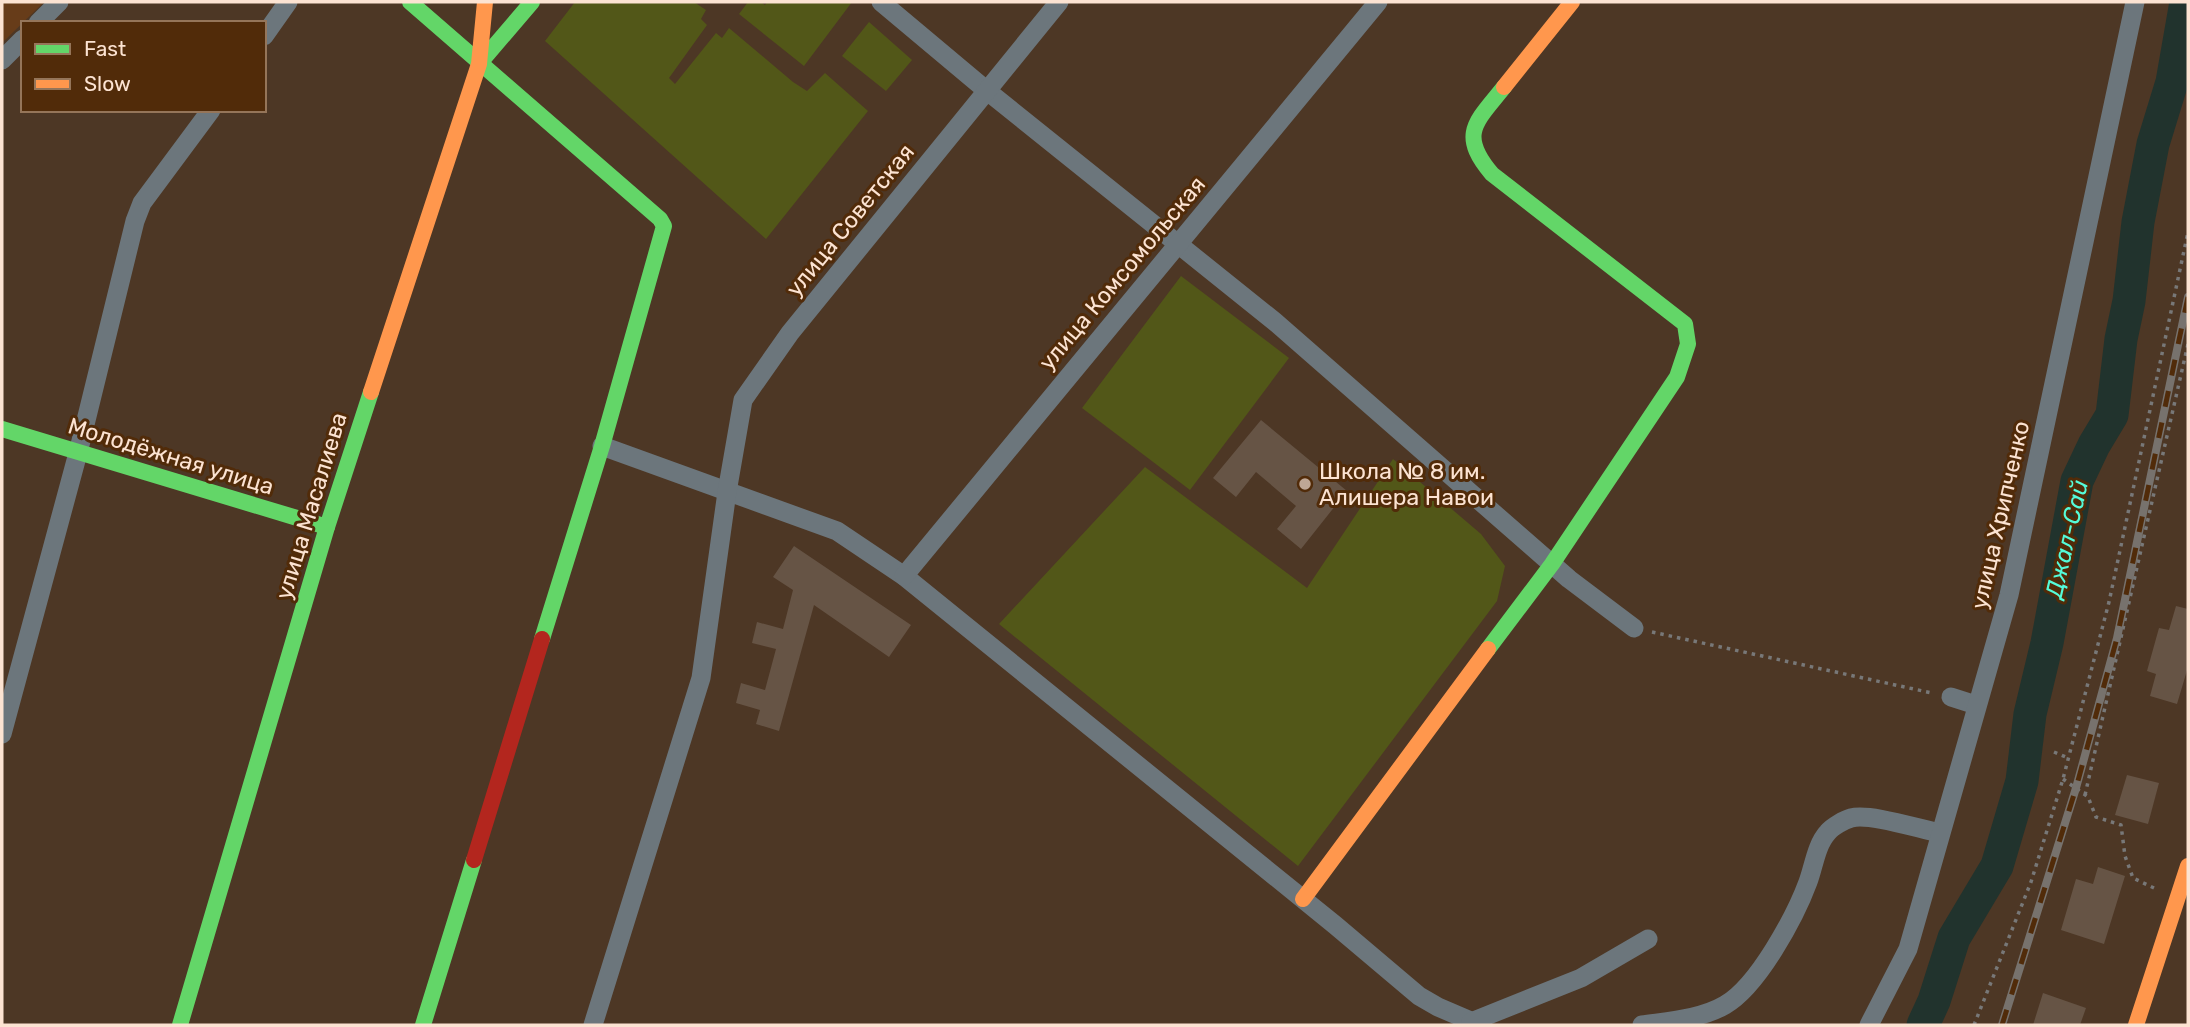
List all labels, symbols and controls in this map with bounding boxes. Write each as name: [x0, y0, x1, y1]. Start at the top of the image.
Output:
legend: [21, 21, 266, 112]
text: Fast: [84, 36, 126, 61]
text: Slow: [84, 71, 131, 96]
street label: улица Советская: [780, 138, 920, 302]
street label: улица Комсомольская: [1033, 170, 1211, 376]
street label: улица Масалиева: [269, 409, 353, 603]
street label: Молодёжная улица: [65, 411, 277, 501]
street label: улица Хрипченко: [1965, 418, 2035, 612]
place label: Школа № 8 им. Алишера Навои: [1319, 457, 1494, 511]
marker: Школа № 8 им. Алишера Навои: [1297, 476, 1313, 492]
water label: Джал-Сай: [2039, 477, 2094, 603]

